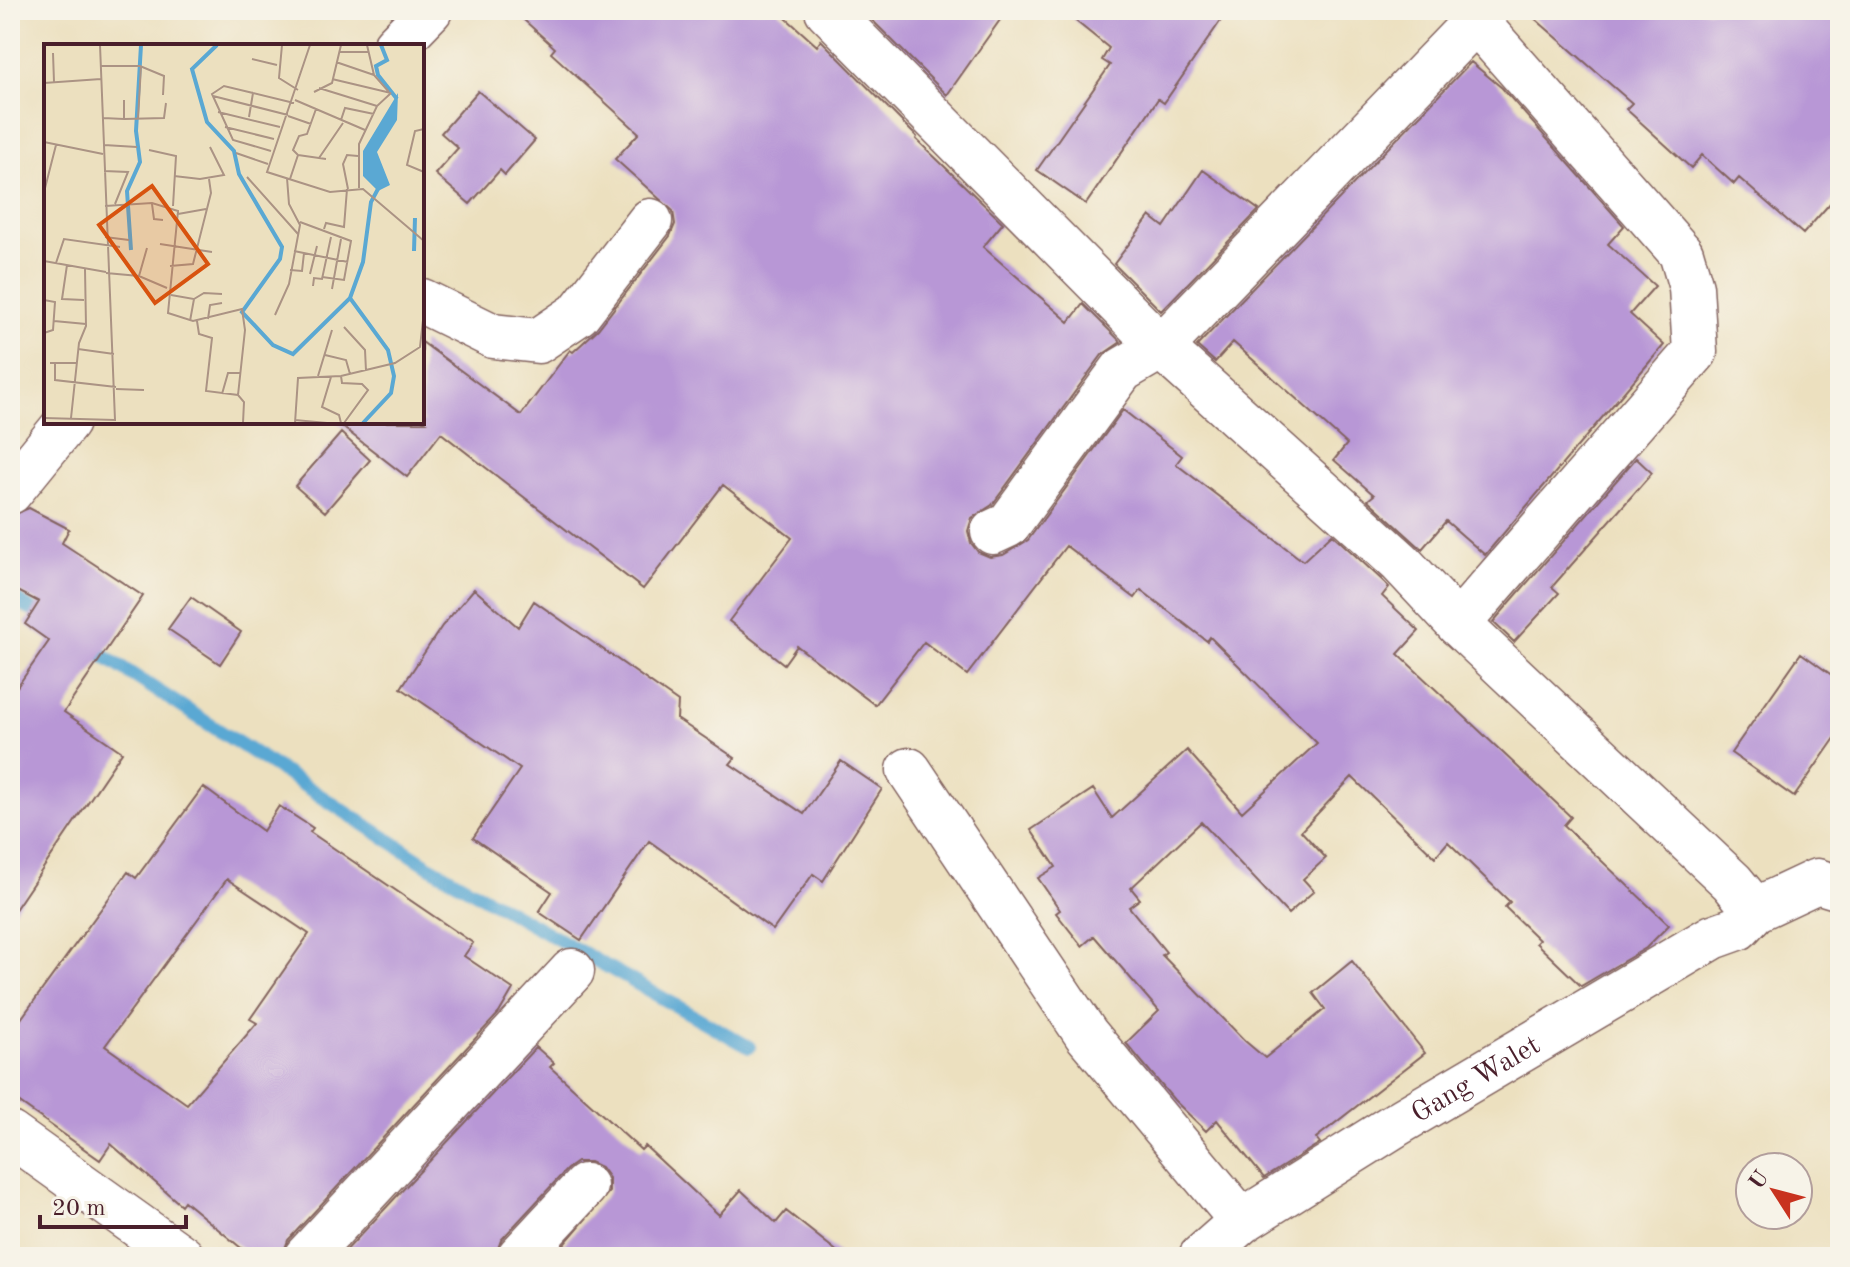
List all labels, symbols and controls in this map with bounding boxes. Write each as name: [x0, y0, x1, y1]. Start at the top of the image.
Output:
inset map: [44, 44, 424, 424]
street label: Gang Walet: [1407, 1032, 1545, 1129]
north arrow: [1734, 1151, 1814, 1231]
text: U: [1745, 1167, 1773, 1194]
scale bar: [40, 1179, 186, 1229]
text: 20 m: [52, 1197, 106, 1221]

